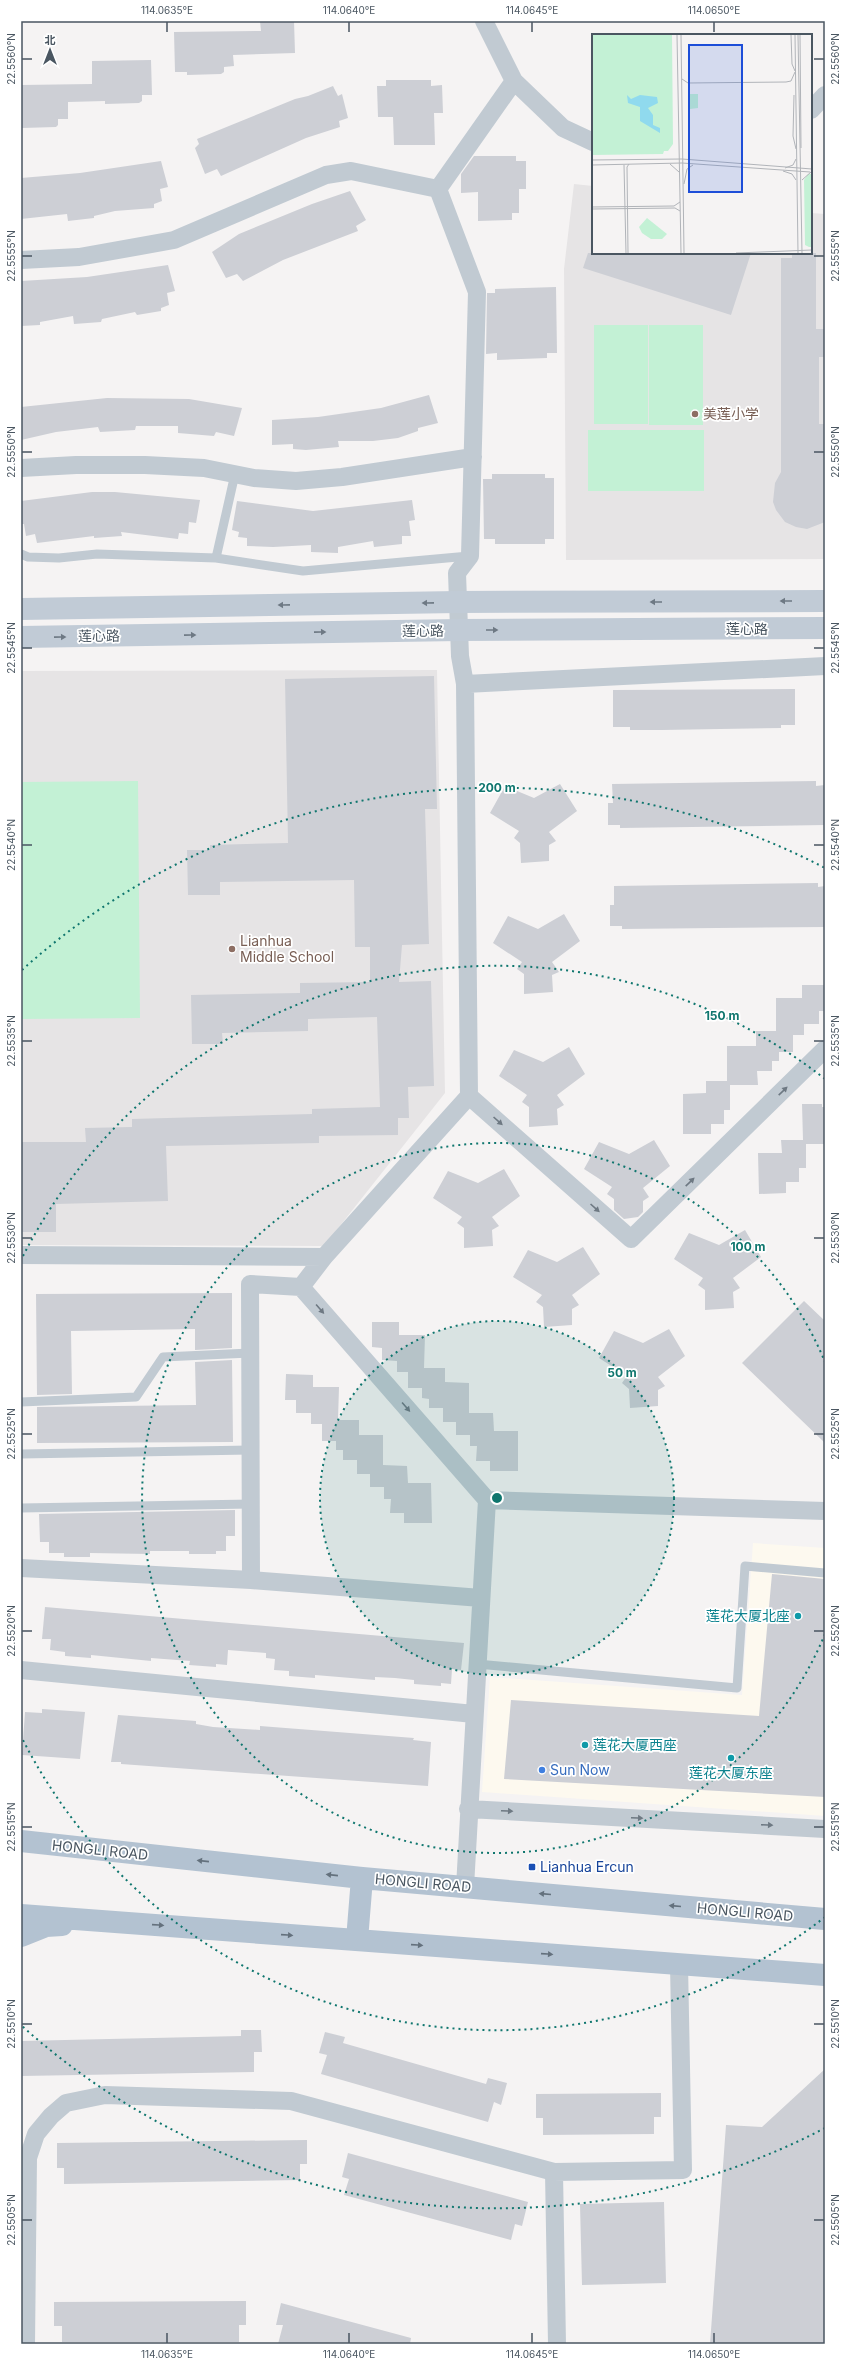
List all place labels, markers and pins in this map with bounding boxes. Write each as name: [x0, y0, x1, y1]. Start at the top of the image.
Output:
place label: 美莲小学: [703, 405, 759, 422]
marker: 美莲小学: [690, 409, 700, 419]
place label: Lianhua Middle School: [240, 932, 334, 965]
marker: Lianhua Middle School: [227, 944, 237, 954]
centre of rings: [490, 1491, 504, 1505]
place label: 莲花大厦北座: [706, 1607, 790, 1624]
marker: 莲花大厦北座: [793, 1611, 803, 1621]
place label: 莲花大厦西座: [593, 1736, 677, 1753]
marker: 莲花大厦西座: [580, 1740, 590, 1750]
marker: 莲花大厦东座: [726, 1753, 736, 1763]
place label: Sun Now: [550, 1761, 610, 1778]
place label: 莲花大厦东座: [689, 1764, 773, 1781]
marker: Sun Now: [537, 1765, 547, 1775]
place label: Lianhua Ercun: [540, 1858, 634, 1875]
marker: Lianhua Ercun: [527, 1862, 537, 1872]

